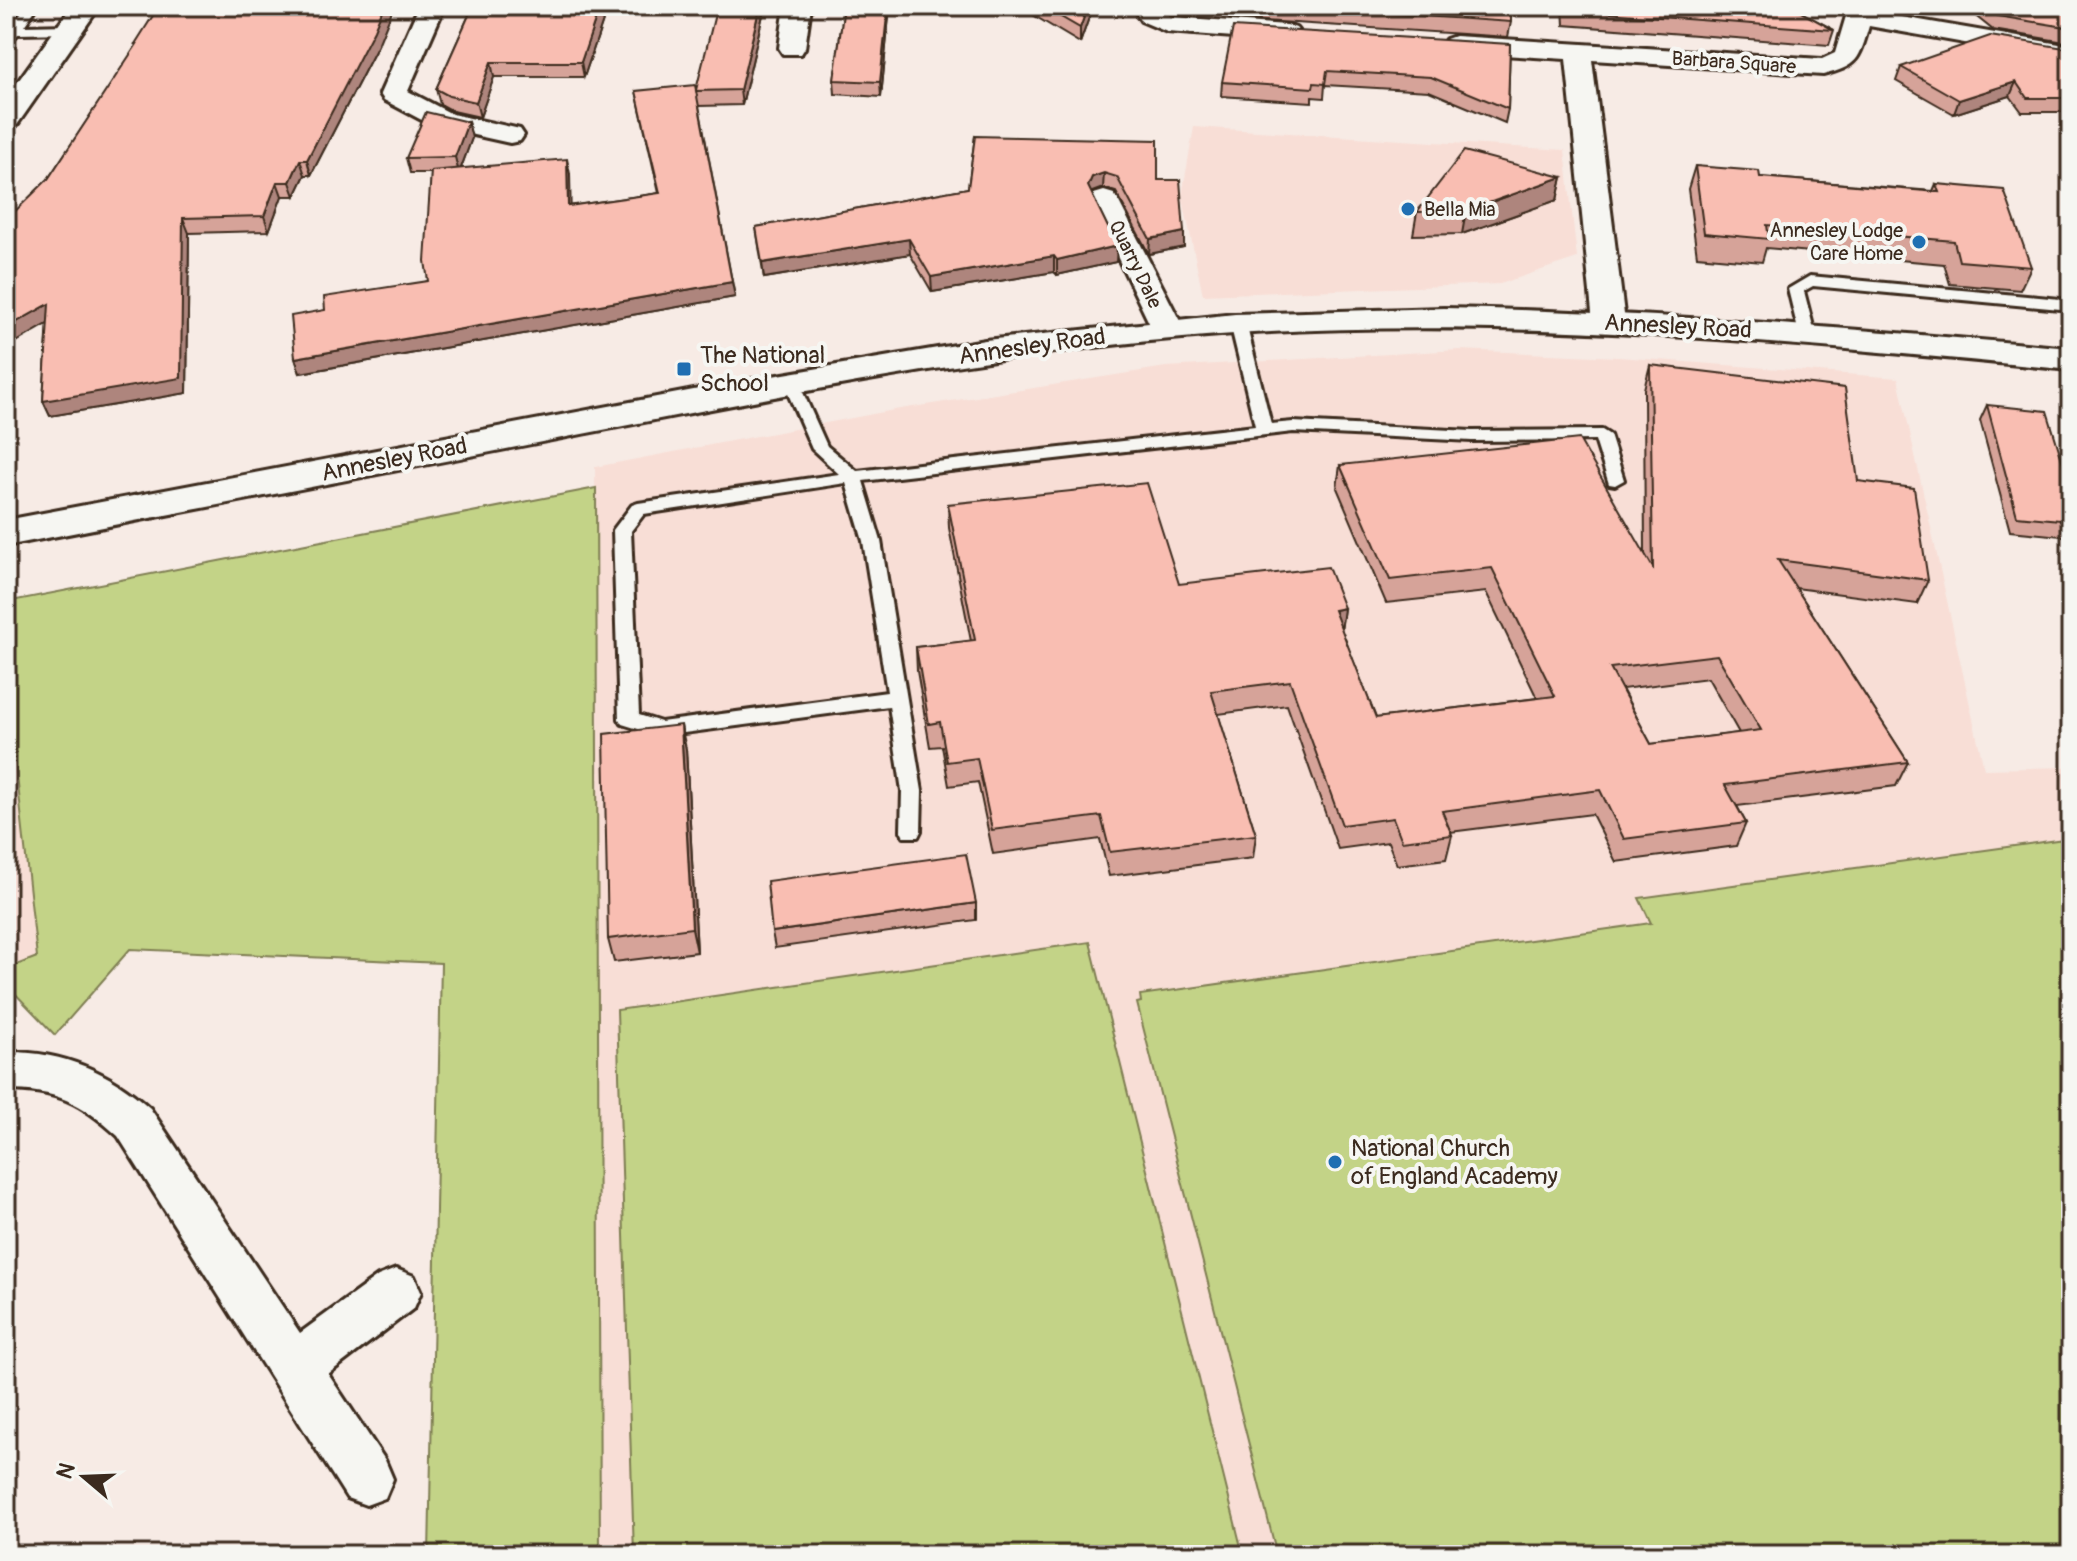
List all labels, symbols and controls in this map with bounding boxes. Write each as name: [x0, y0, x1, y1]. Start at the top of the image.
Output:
street label: Barbara Square: [1671, 46, 1797, 79]
place label: Bella Mia: [1424, 197, 1496, 222]
marker: Bella Mia: [1399, 200, 1417, 218]
street label: Quarry Dale: [1103, 216, 1168, 313]
place label: Annesley Lodge Care Home: [1769, 218, 1903, 266]
marker: Annesley Lodge Care Home: [1910, 233, 1928, 251]
street label: Annesley Road: [1603, 308, 1753, 345]
street label: Annesley Road: [957, 322, 1107, 371]
place label: The National School: [700, 341, 825, 398]
marker: The National School: [675, 360, 693, 378]
street label: Annesley Road: [319, 431, 470, 488]
place label: National Church of England Academy: [1351, 1134, 1558, 1191]
marker: National Church of England Academy: [1326, 1153, 1344, 1171]
north arrow: [44, 1437, 124, 1517]
text: N: [50, 1459, 82, 1482]

